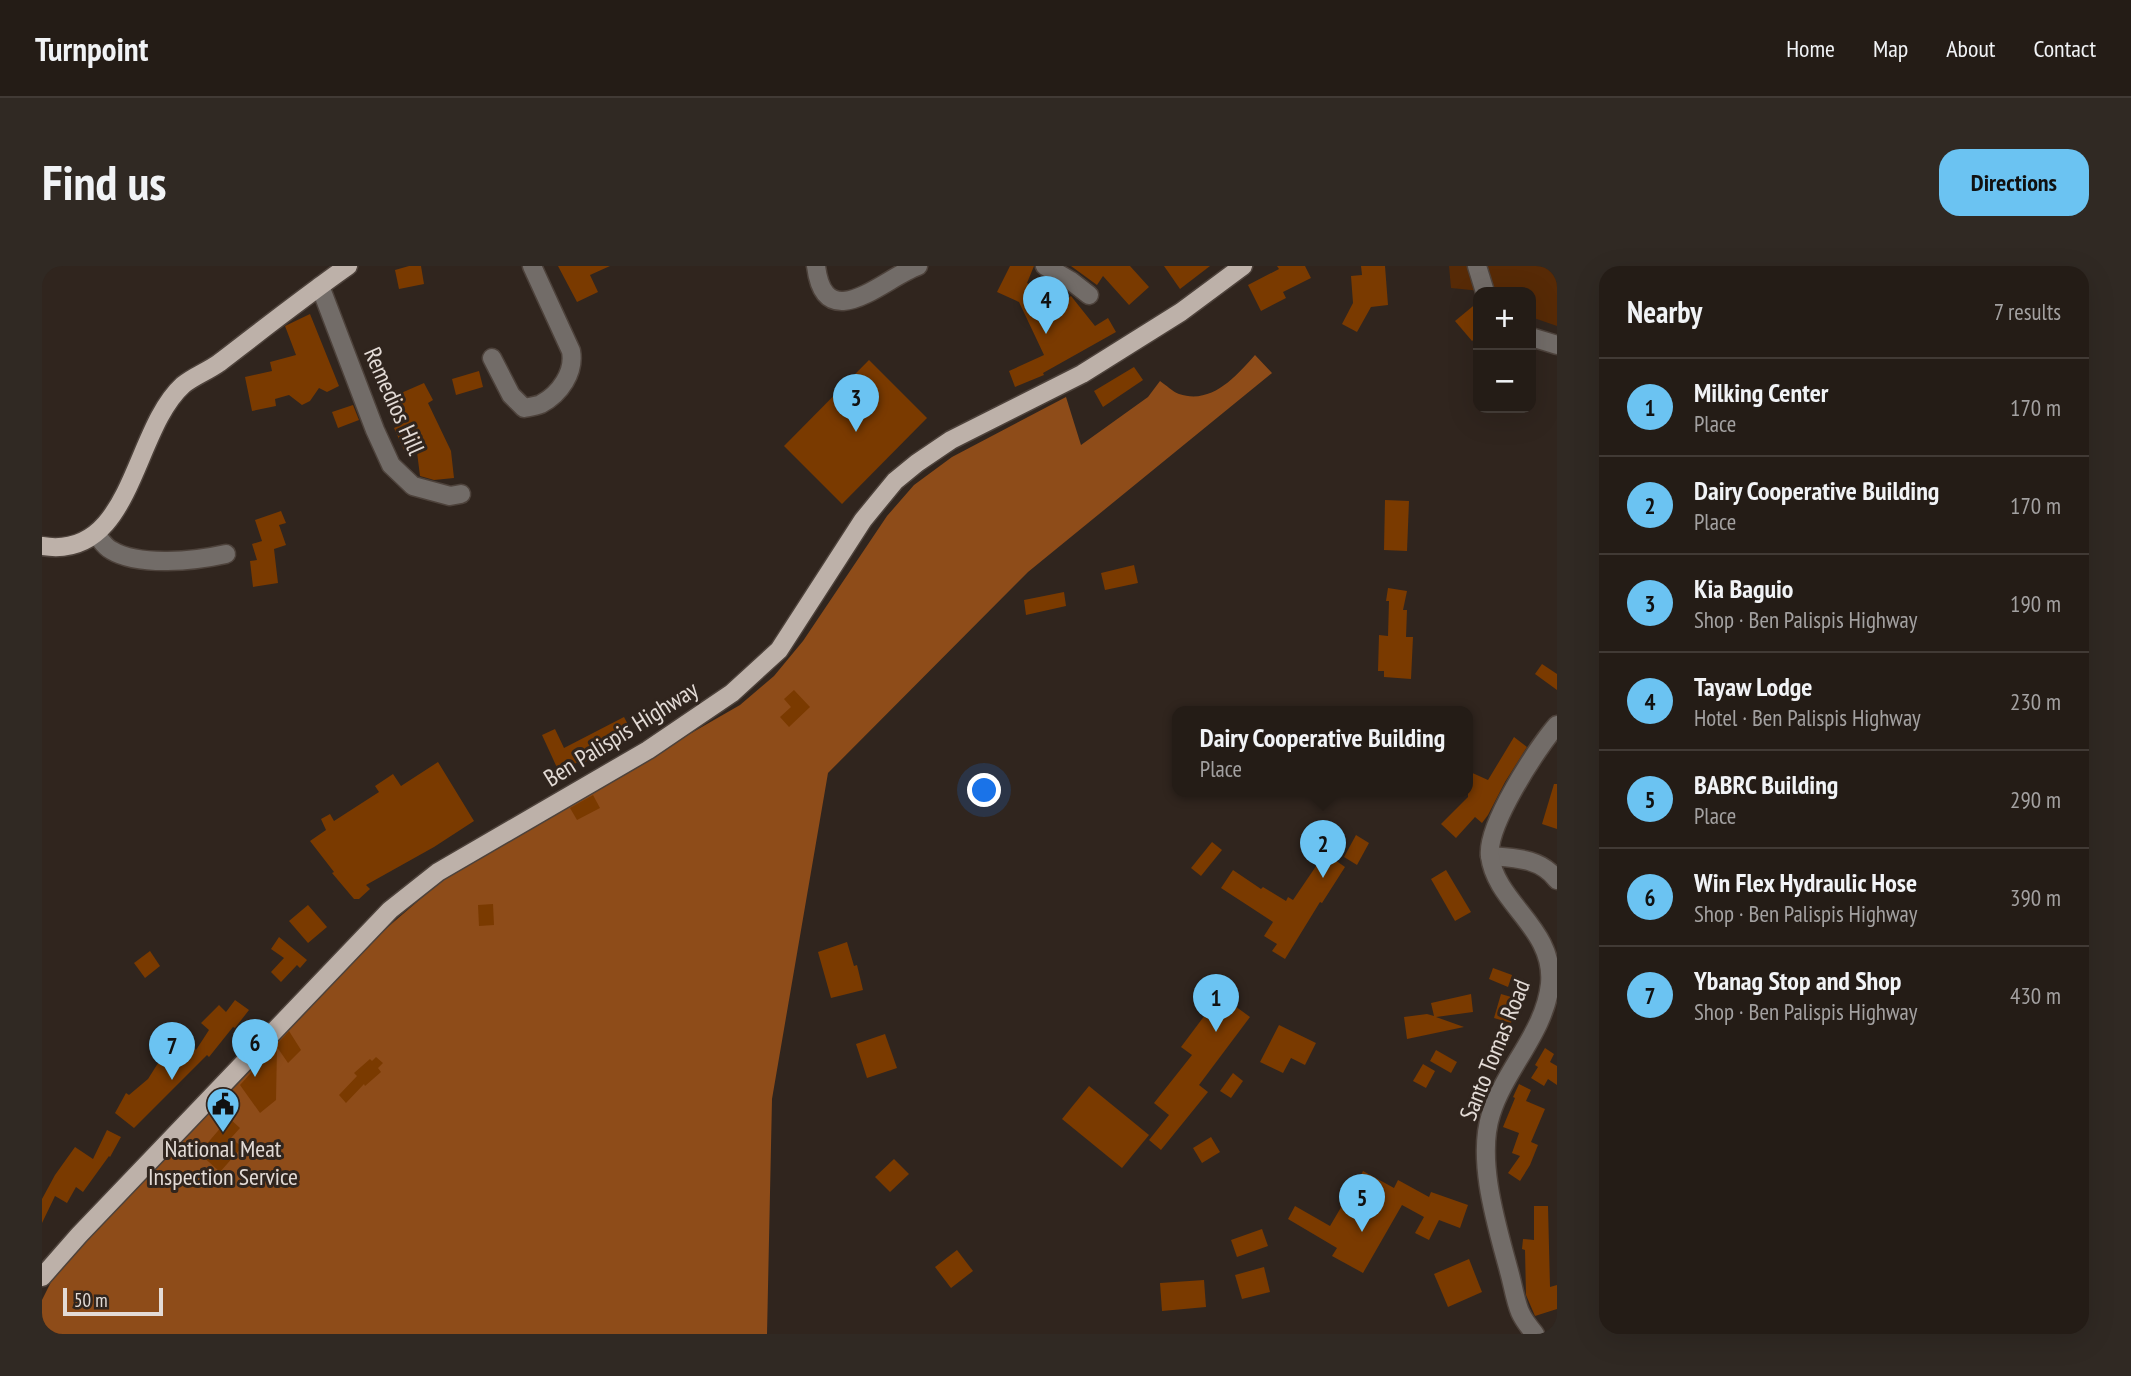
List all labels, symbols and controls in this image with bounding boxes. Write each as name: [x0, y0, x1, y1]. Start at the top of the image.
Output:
text: Turnpoint: [35, 27, 148, 70]
text: Home: [1786, 33, 1835, 64]
text: Map: [1873, 33, 1908, 64]
text: About: [1946, 33, 1995, 64]
text: Contact: [2033, 33, 2096, 64]
button: Directions: [1939, 149, 2089, 216]
text: Find us: [42, 150, 166, 214]
pin: 4: [1023, 276, 1069, 334]
map controls: [1473, 287, 1536, 413]
button: +: [1473, 287, 1536, 350]
text: Nearby: [1627, 292, 1702, 331]
text: 7 results: [1994, 297, 2061, 326]
street label: Remedios Hill: [357, 342, 432, 460]
button: −: [1473, 350, 1536, 413]
pin: 3: [833, 374, 879, 432]
text: Milking Center: [1694, 376, 1828, 409]
text: 1: [1645, 393, 1656, 422]
text: 170 m: [2010, 393, 2061, 422]
text: Place: [1694, 409, 1736, 438]
text: Dairy Cooperative Building: [1694, 474, 1939, 507]
text: 2: [1645, 491, 1656, 520]
text: 170 m: [2010, 491, 2061, 520]
text: Place: [1694, 507, 1736, 536]
text: Kia Baguio: [1694, 572, 1793, 605]
text: 3: [1645, 589, 1656, 618]
text: 190 m: [2010, 589, 2061, 618]
text: Shop · Ben Palispis Highway: [1694, 605, 1917, 634]
text: Tayaw Lodge: [1694, 670, 1812, 703]
street label: Ben Palispis Highway: [538, 674, 704, 793]
text: 4: [1645, 687, 1656, 716]
text: 230 m: [2010, 687, 2061, 716]
text: Hotel · Ben Palispis Highway: [1694, 703, 1921, 732]
popup: [1172, 706, 1473, 797]
text: Dairy Cooperative Building: [1200, 721, 1445, 754]
text: Place: [1200, 754, 1242, 783]
text: BABRC Building: [1694, 768, 1838, 801]
your location: [967, 773, 1001, 807]
text: 5: [1645, 785, 1656, 814]
text: 290 m: [2010, 785, 2061, 814]
text: Place: [1694, 801, 1736, 830]
pin: 2: [1300, 820, 1346, 878]
text: Win Flex Hydraulic Hose: [1694, 866, 1917, 899]
text: 6: [1645, 883, 1656, 912]
text: 390 m: [2010, 883, 2061, 912]
text: Shop · Ben Palispis Highway: [1694, 899, 1917, 928]
text: Ybanag Stop and Shop: [1694, 964, 1901, 997]
pin: 1: [1193, 974, 1239, 1032]
street label: Santo Tomas Road: [1452, 975, 1537, 1125]
text: 7: [1645, 981, 1656, 1010]
text: 430 m: [2010, 981, 2061, 1010]
text: Shop · Ben Palispis Highway: [1694, 997, 1917, 1026]
pin: 6: [232, 1019, 278, 1077]
pin: 7: [149, 1022, 195, 1080]
public building icon: National Meat Inspection Service: [204, 1085, 242, 1134]
place label: National Meat Inspection Service: [148, 1133, 298, 1192]
pin: 5: [1339, 1174, 1385, 1232]
scale bar: [63, 1285, 163, 1317]
text: 50 m: [74, 1288, 108, 1312]

